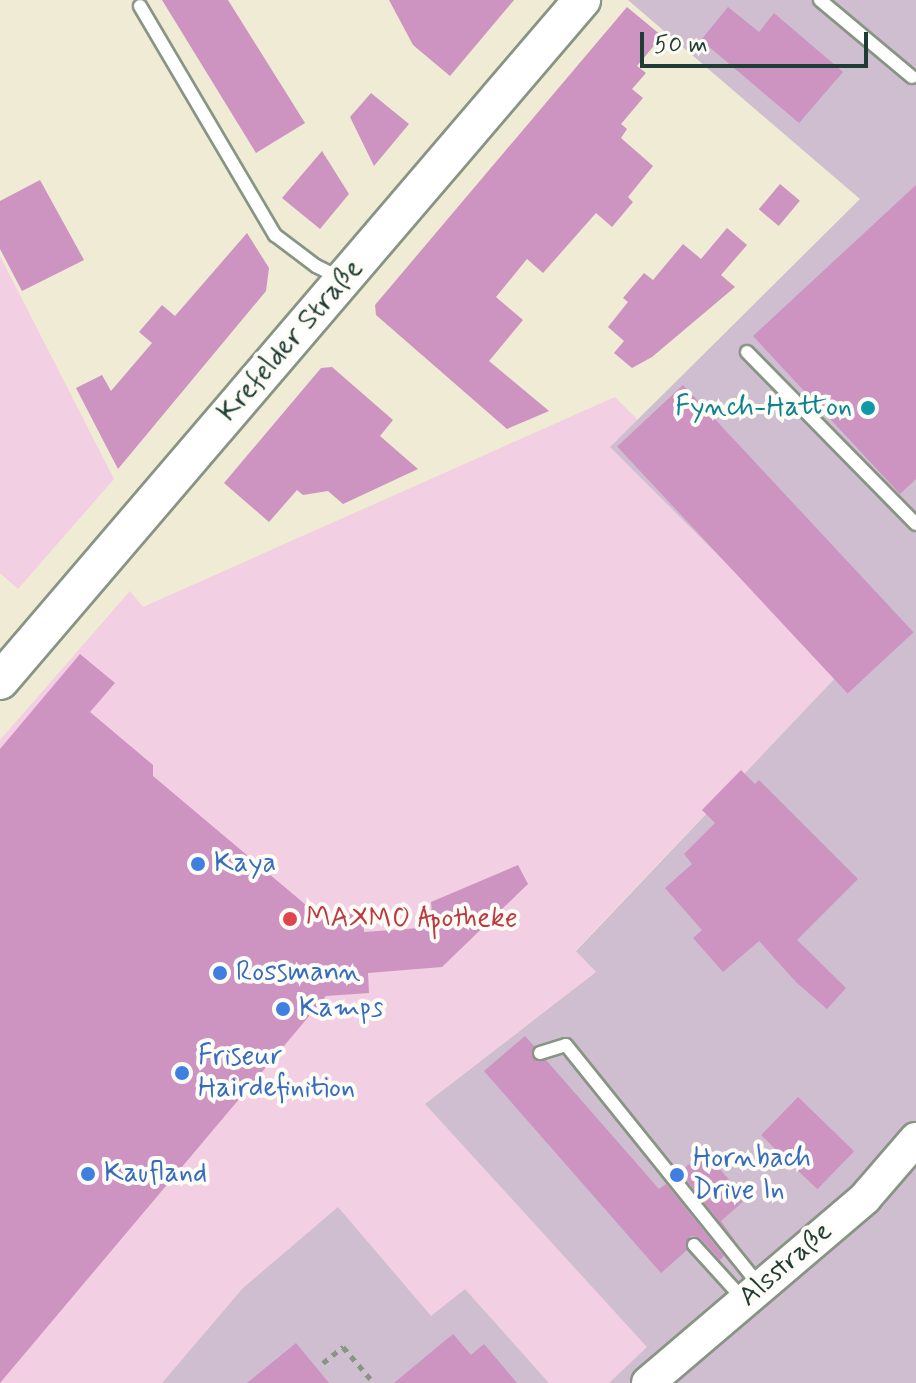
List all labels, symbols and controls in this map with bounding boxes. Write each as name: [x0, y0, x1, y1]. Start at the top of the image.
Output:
scale bar: [644, 16, 872, 66]
text: 50 m: [654, 30, 708, 61]
street label: Krefelder Straße: [211, 253, 371, 429]
place label: Fynch-Hatton: [675, 391, 852, 425]
marker: Fynch-Hatton: [859, 399, 877, 417]
place label: Kaya: [214, 847, 276, 881]
marker: Kaya: [189, 855, 207, 873]
place label: MAXMO Apotheke: [306, 902, 518, 936]
marker: MAXMO Apotheke: [281, 910, 299, 928]
place label: Rossmann: [236, 956, 361, 990]
marker: Rossmann: [211, 964, 229, 982]
place label: Kamps: [299, 992, 383, 1026]
marker: Kamps: [274, 1000, 292, 1018]
place label: Friseur Hairdefinition: [198, 1040, 355, 1106]
marker: Friseur Hairdefinition: [173, 1064, 191, 1082]
place label: Hornbach Drive In: [693, 1142, 811, 1208]
place label: Kaufland: [104, 1157, 207, 1191]
marker: Kaufland: [79, 1165, 97, 1183]
marker: Hornbach Drive In: [668, 1166, 686, 1184]
street label: Alsstraße: [733, 1215, 839, 1315]

